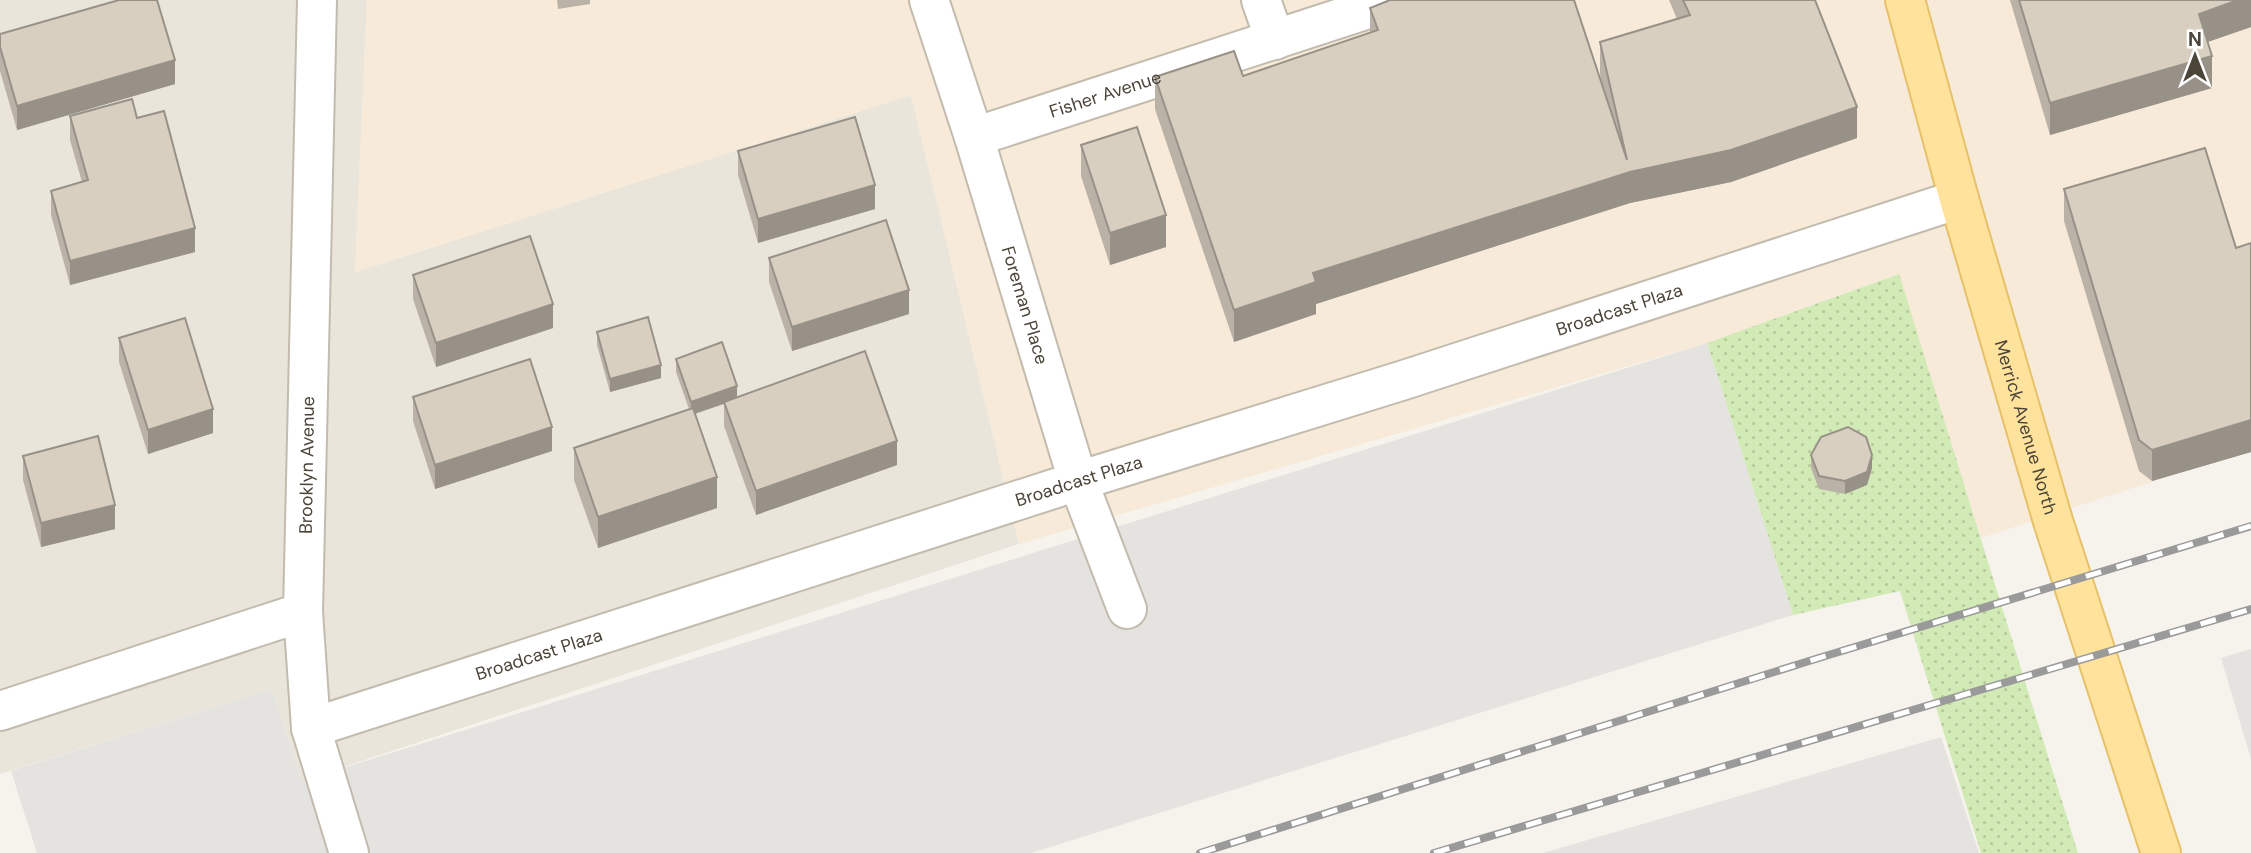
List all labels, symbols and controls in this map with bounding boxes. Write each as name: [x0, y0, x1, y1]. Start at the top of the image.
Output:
north arrow: [2160, 21, 2230, 91]
text: N: [2188, 27, 2202, 52]
street label: Fisher Avenue: [1046, 65, 1164, 124]
street label: Foreman Place: [996, 243, 1054, 367]
street label: Broadcast Plaza: [1553, 278, 1686, 342]
street label: Merrick Avenue North: [1989, 337, 2062, 517]
street label: Brooklyn Avenue: [294, 396, 320, 534]
street label: Broadcast Plaza: [1012, 450, 1145, 512]
street label: Broadcast Plaza: [473, 623, 605, 686]

